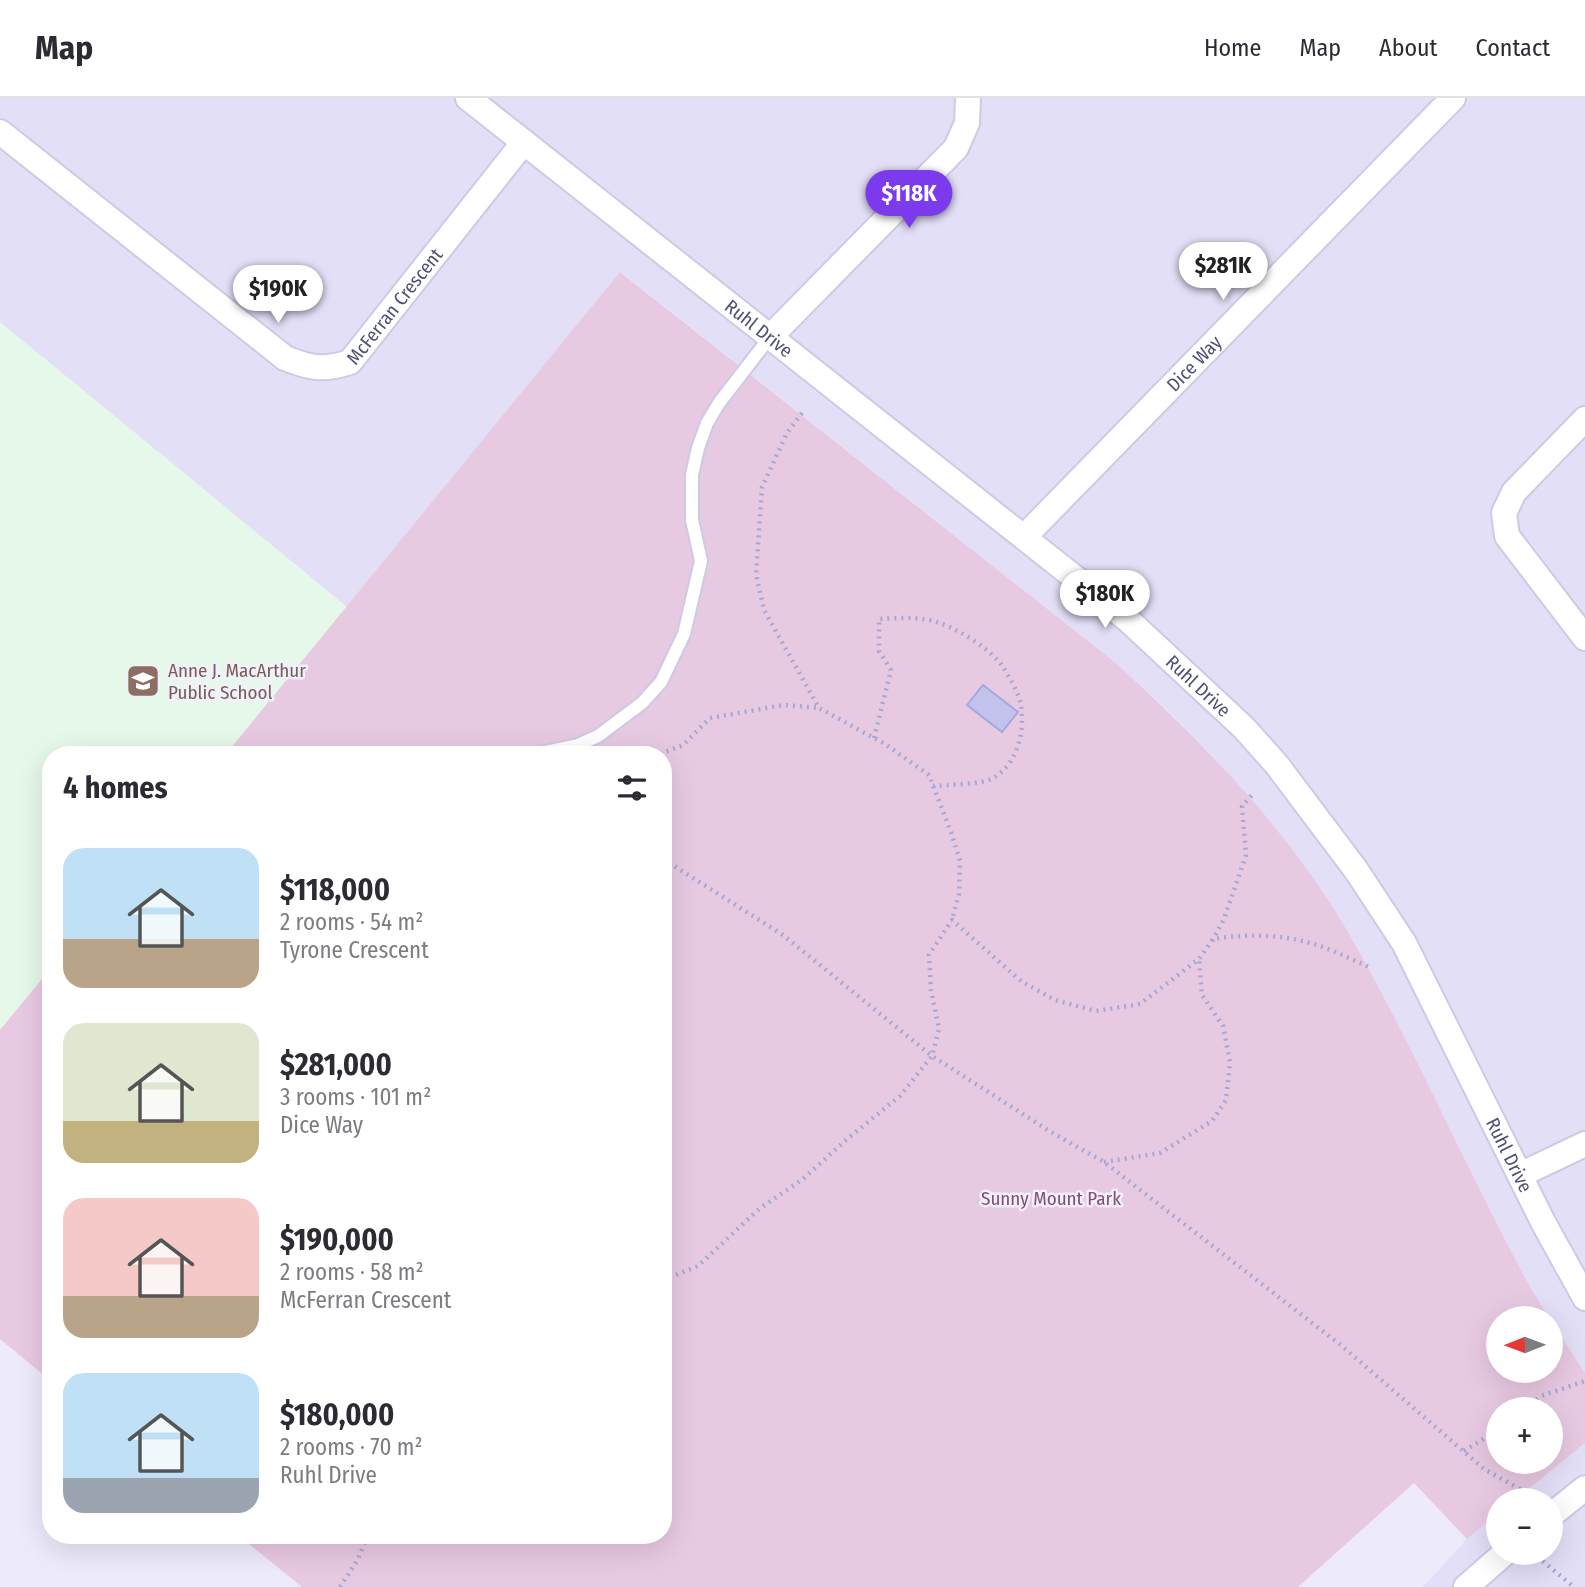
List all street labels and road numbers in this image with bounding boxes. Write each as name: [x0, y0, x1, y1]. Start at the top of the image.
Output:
street label: McFerran Crescent: [341, 243, 448, 369]
street label: Ruhl Drive: [720, 294, 798, 362]
street label: Dice Way: [1162, 330, 1226, 396]
street label: Ruhl Drive: [1162, 650, 1236, 721]
street label: Ruhl Drive: [1481, 1114, 1538, 1196]

